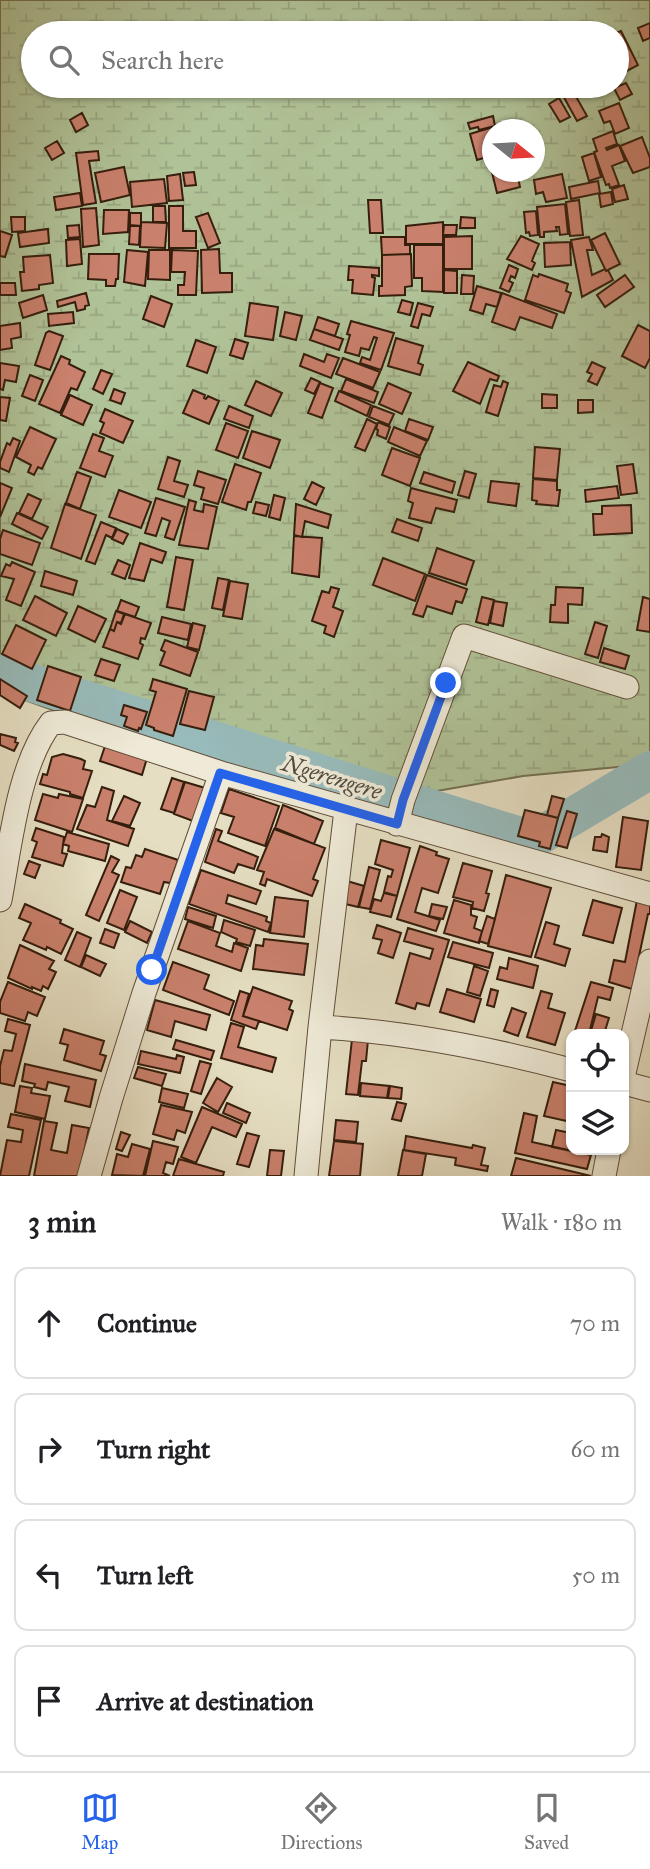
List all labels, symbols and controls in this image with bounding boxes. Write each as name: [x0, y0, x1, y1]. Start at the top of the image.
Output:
search box: [21, 21, 629, 98]
icon: search: [45, 41, 83, 79]
text: Search here: [101, 44, 224, 76]
north arrow: [482, 119, 545, 182]
route end: [430, 667, 461, 698]
water label: Ngerengere: [277, 748, 386, 806]
route start: [136, 954, 167, 985]
map controls: [566, 1029, 629, 1155]
button: locate: [566, 1029, 629, 1092]
button: layers: [566, 1092, 629, 1155]
text: 3 min: [28, 1204, 96, 1240]
text: Walk · 180 m: [501, 1208, 622, 1236]
icon: ahead: [30, 1304, 68, 1342]
text: Continue: [97, 1307, 197, 1339]
text: 70 m: [570, 1309, 620, 1337]
icon: right: [30, 1430, 68, 1468]
text: Turn right: [97, 1433, 210, 1465]
text: 60 m: [571, 1435, 620, 1463]
icon: left: [30, 1556, 68, 1594]
text: Turn left: [97, 1559, 193, 1591]
text: 50 m: [572, 1561, 620, 1589]
icon: arrive: [30, 1682, 68, 1720]
text: Arrive at destination: [97, 1685, 314, 1717]
tab: Map: [81, 1789, 119, 1854]
tab: Directions: [280, 1789, 362, 1854]
tab: Saved: [524, 1789, 569, 1854]

